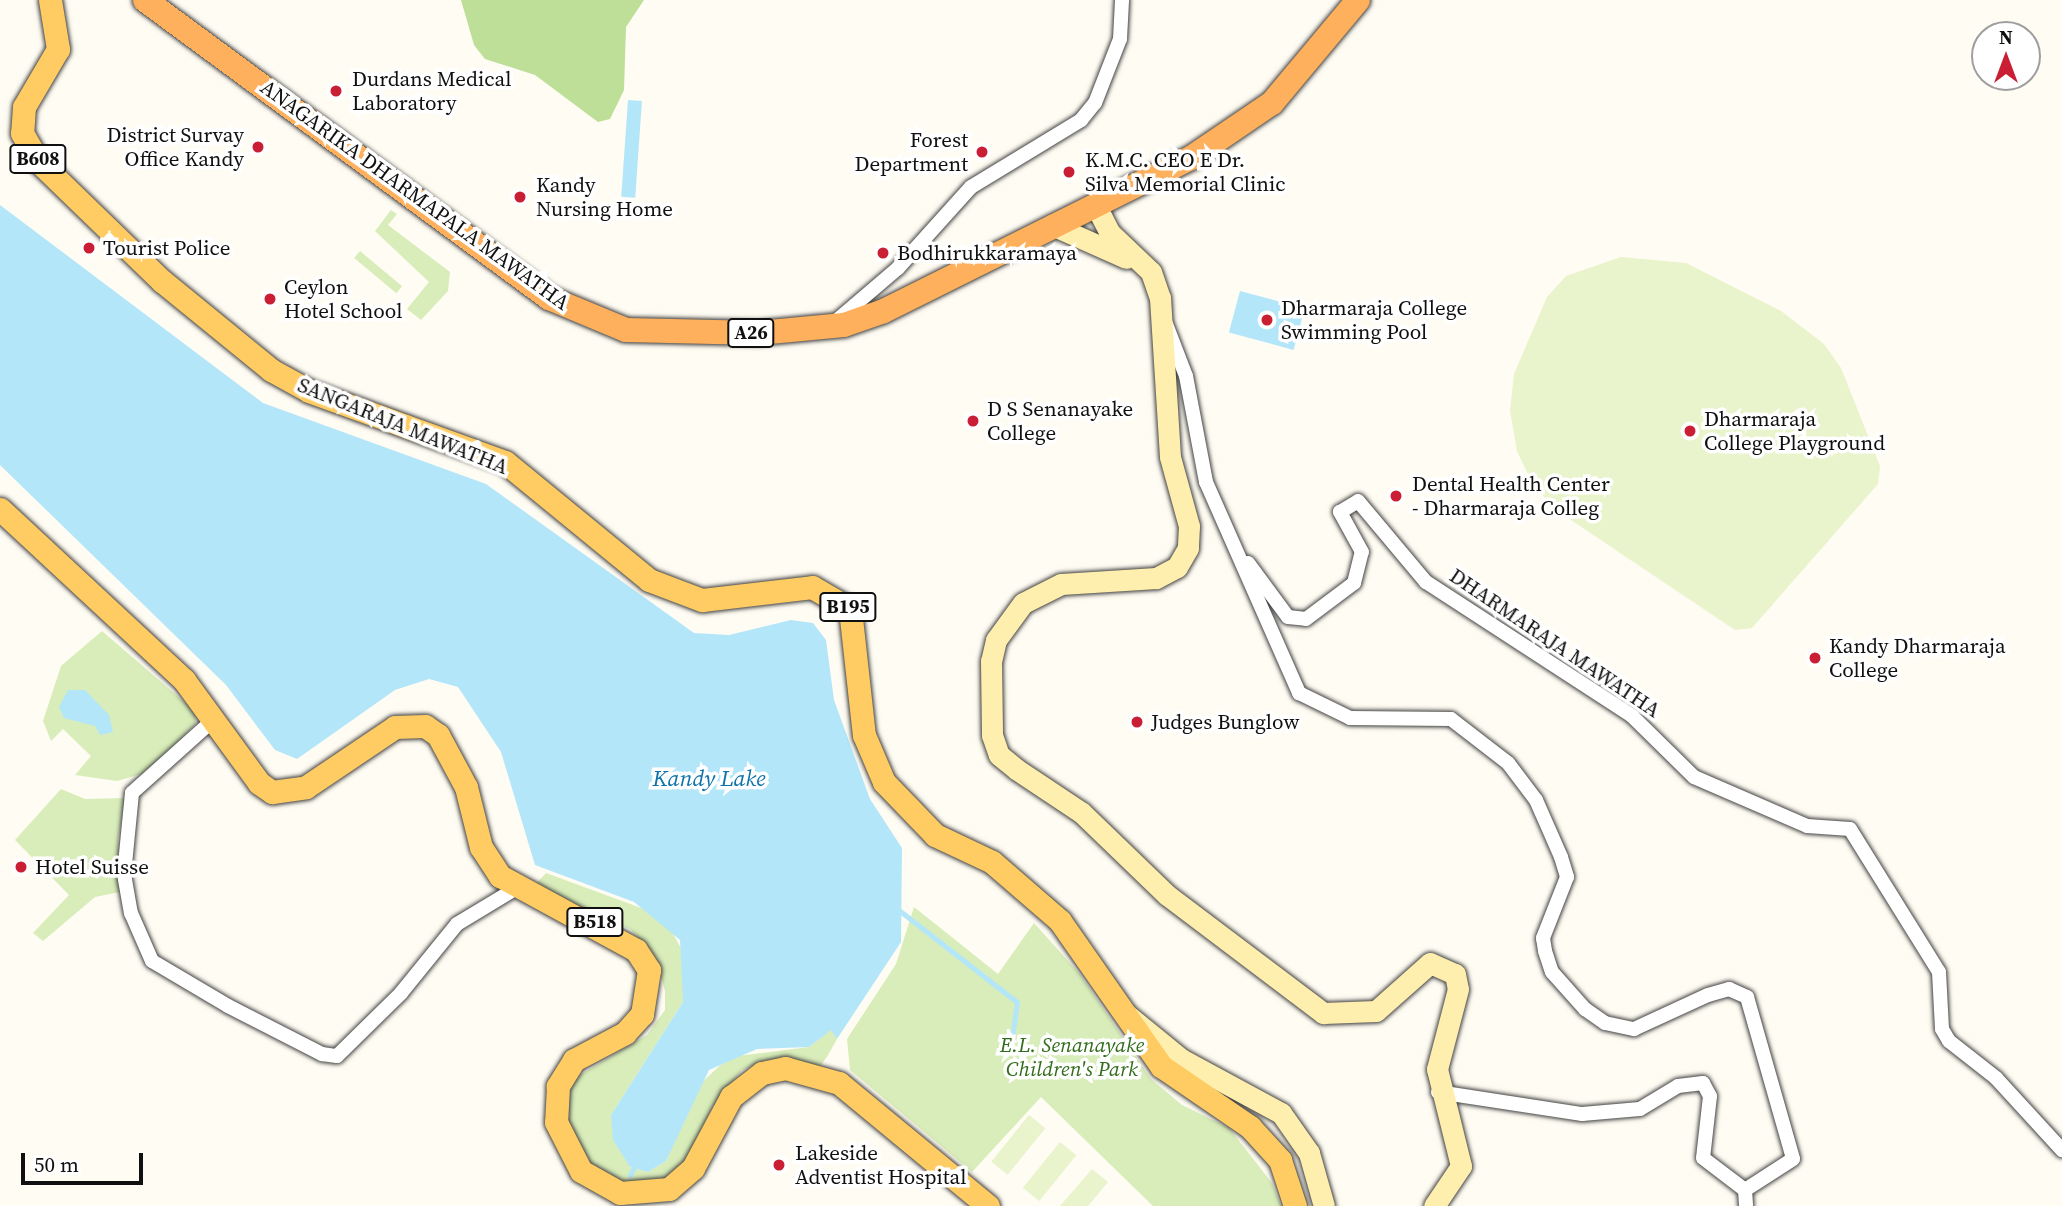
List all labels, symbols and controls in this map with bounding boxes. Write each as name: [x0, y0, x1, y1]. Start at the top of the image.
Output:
north arrow: [1971, 21, 2041, 91]
text: N: [1999, 24, 2013, 50]
place label: Durdans Medical Laboratory: [352, 66, 511, 116]
street label: ANAGARIKA DHARMAPALA MAWATHA: [256, 74, 574, 316]
marker: Durdans Medical Laboratory: [326, 81, 346, 101]
place label: District Survay Office Kandy: [106, 122, 244, 172]
place label: Forest Department: [855, 127, 968, 177]
marker: District Survay Office Kandy: [250, 139, 266, 155]
road number: B608: [8, 144, 68, 174]
marker: Forest Department: [974, 144, 990, 160]
place label: K.M.C. CEO E Dr. Silva Memorial Clinic: [1085, 147, 1286, 197]
marker: K.M.C. CEO E Dr. Silva Memorial Clinic: [1059, 162, 1079, 182]
place label: Kandy Nursing Home: [536, 172, 673, 222]
marker: Kandy Nursing Home: [510, 187, 530, 207]
place label: Tourist Police: [103, 235, 230, 261]
marker: Tourist Police: [81, 240, 97, 256]
place label: Bodhirukkaramaya: [897, 240, 1077, 266]
marker: Bodhirukkaramaya: [875, 245, 891, 261]
place label: Ceylon Hotel School: [284, 274, 402, 324]
marker: Ceylon Hotel School: [262, 291, 278, 307]
place label: Dharmaraja College Swimming Pool: [1281, 295, 1467, 345]
marker: Dharmaraja College Swimming Pool: [1259, 312, 1275, 328]
road number: A26: [726, 318, 776, 348]
street label: SANGARAJA MAWATHA: [294, 372, 512, 480]
place label: D S Senanayake College: [987, 396, 1133, 446]
place label: Dharmaraja College Playground: [1704, 406, 1885, 456]
marker: D S Senanayake College: [965, 413, 981, 429]
marker: Dharmaraja College Playground: [1682, 423, 1698, 439]
place label: Dental Health Center - Dharmaraja Colleg: [1412, 471, 1610, 521]
marker: Dental Health Center - Dharmaraja Colleg: [1386, 486, 1406, 506]
street label: DHARMARAJA MAWATHA: [1445, 563, 1665, 723]
road number: B195: [818, 592, 878, 622]
place label: Kandy Dharmaraja College: [1829, 633, 2006, 683]
marker: Kandy Dharmaraja College: [1807, 650, 1823, 666]
place label: Judges Bunglow: [1151, 709, 1300, 735]
marker: Judges Bunglow: [1129, 714, 1145, 730]
water label: Kandy Lake: [652, 764, 766, 792]
place label: Hotel Suisse: [35, 854, 149, 880]
marker: Hotel Suisse: [13, 859, 29, 875]
road number: B518: [565, 906, 625, 938]
park label: E.L. Senanayake Children's Park: [1000, 1032, 1144, 1082]
scale bar: [24, 1140, 147, 1184]
place label: Lakeside Adventist Hospital: [795, 1140, 966, 1190]
text: 50 m: [34, 1150, 79, 1179]
marker: Lakeside Adventist Hospital: [769, 1155, 789, 1175]

